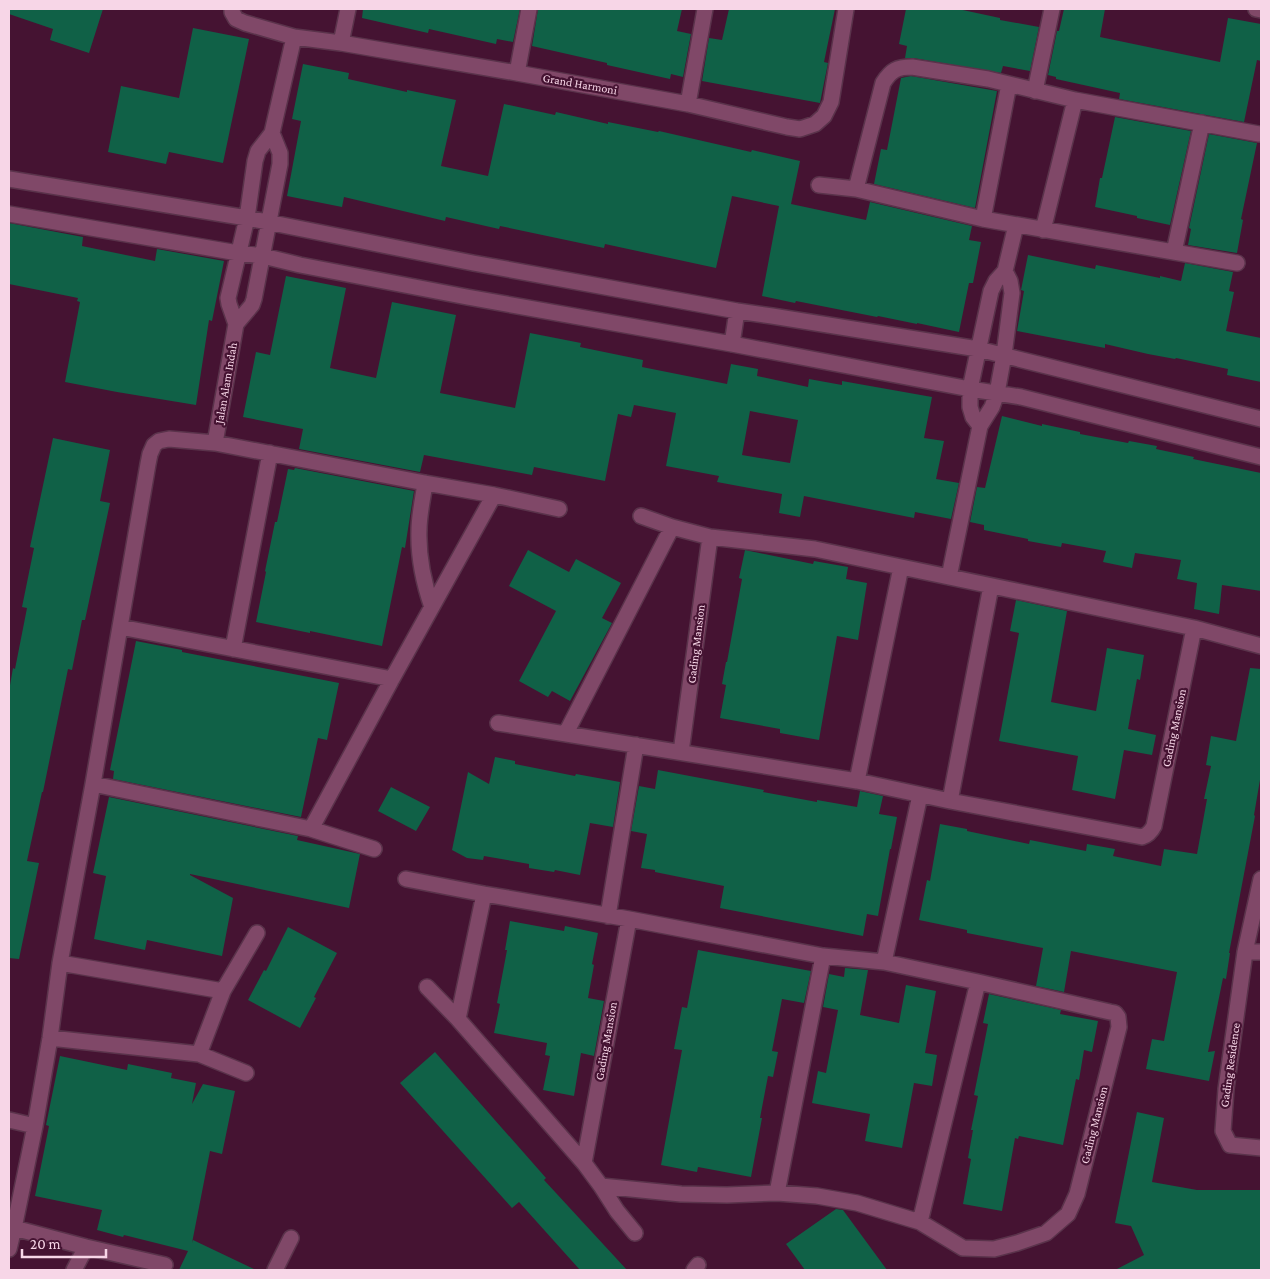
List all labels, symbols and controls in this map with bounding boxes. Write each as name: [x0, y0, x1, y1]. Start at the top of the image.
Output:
street label: Grand Harmoni: [542, 71, 618, 97]
street label: Jalan Alam Indah: [212, 341, 240, 426]
street label: Gading Mansion: [684, 603, 708, 684]
street label: Gading Mansion: [1159, 687, 1189, 768]
street label: Gading Mansion: [592, 1000, 620, 1081]
street label: Gading Residence: [1217, 1022, 1243, 1108]
street label: Gading Mansion: [1078, 1084, 1111, 1165]
scale bar: [22, 1226, 106, 1258]
text: 20 m: [30, 1236, 61, 1252]

